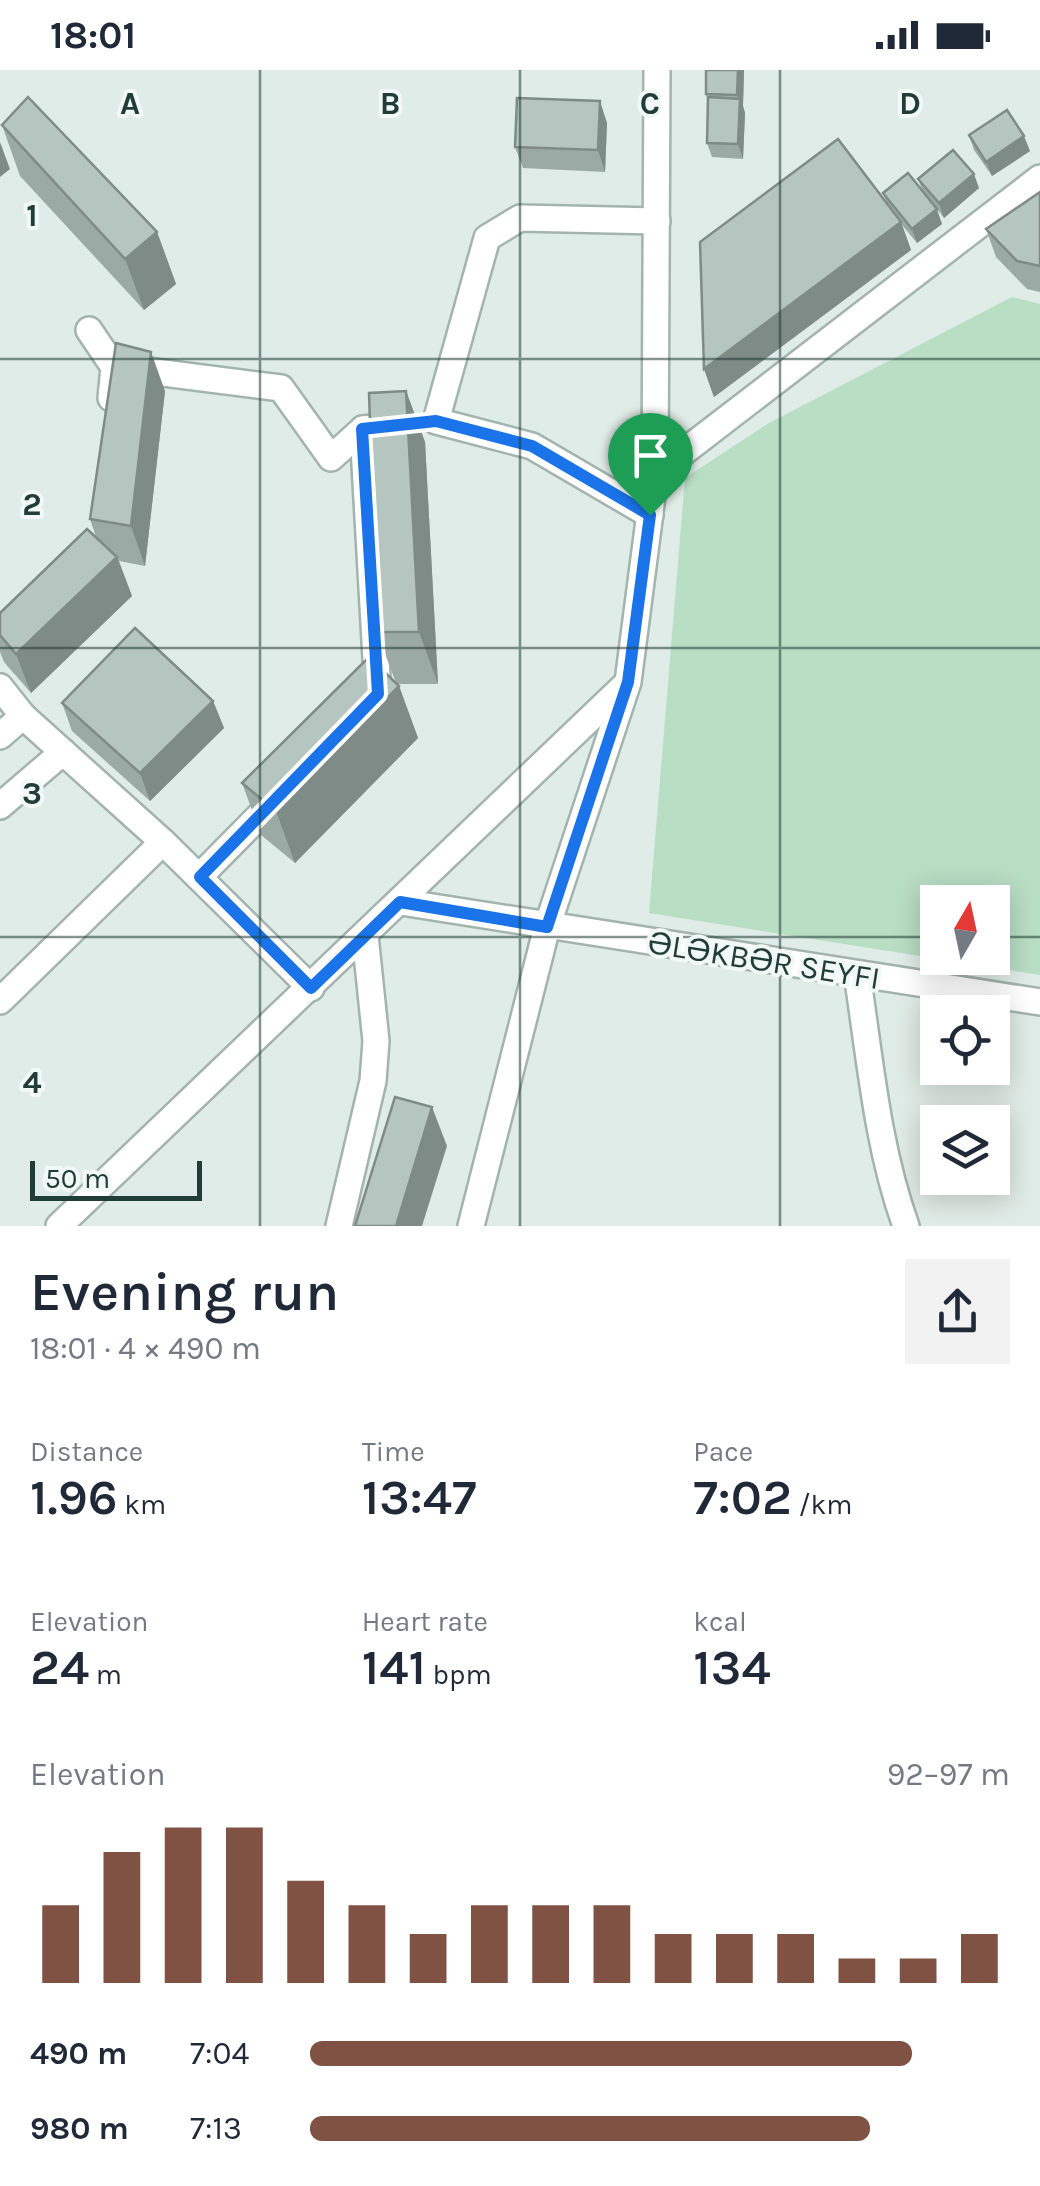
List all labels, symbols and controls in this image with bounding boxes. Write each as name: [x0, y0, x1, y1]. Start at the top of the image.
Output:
text: 18:01: [50, 13, 136, 58]
text: A: [120, 85, 140, 122]
text: B: [380, 85, 400, 122]
text: C: [640, 85, 660, 122]
text: D: [899, 85, 921, 122]
text: 1: [26, 197, 38, 234]
pin: [608, 413, 693, 516]
icon: arrive: [623, 428, 678, 483]
text: 2: [22, 486, 42, 523]
text: 3: [22, 775, 42, 812]
north arrow: [920, 885, 1010, 975]
map controls: [920, 885, 1010, 1195]
street label: ƏLƏKBƏR SEYFI: [645, 924, 883, 997]
button: locate: [920, 995, 1010, 1085]
text: 4: [22, 1064, 42, 1101]
button: layers: [920, 1105, 1010, 1195]
scale bar: [30, 1156, 202, 1200]
text: 50 m: [45, 1162, 110, 1195]
button: share: [905, 1259, 1010, 1364]
text: Evening run: [30, 1260, 339, 1324]
text: 18:01 · 4 × 490 m: [30, 1330, 261, 1367]
text: Distance: [30, 1435, 143, 1468]
text: Time: [362, 1435, 425, 1468]
text: Pace: [693, 1435, 753, 1468]
text: 1.96: [30, 1468, 118, 1527]
text: 13:47: [362, 1468, 477, 1527]
text: 7:02: [693, 1468, 792, 1527]
text: km: [118, 1488, 166, 1521]
text: /km: [792, 1488, 853, 1521]
text: Elevation: [30, 1605, 149, 1638]
text: Heart rate: [362, 1605, 488, 1638]
text: kcal: [693, 1605, 747, 1638]
text: 24: [30, 1638, 89, 1697]
text: 141: [362, 1638, 426, 1697]
text: 134: [693, 1638, 771, 1697]
text: m: [89, 1658, 122, 1691]
text: bpm: [426, 1658, 492, 1691]
text: Elevation: [30, 1756, 165, 1793]
text: 92–97 m: [887, 1756, 1010, 1793]
text: 490 m: [30, 2035, 127, 2072]
text: 7:04: [190, 2035, 249, 2072]
text: 980 m: [30, 2110, 129, 2147]
text: 7:13: [190, 2110, 242, 2147]

